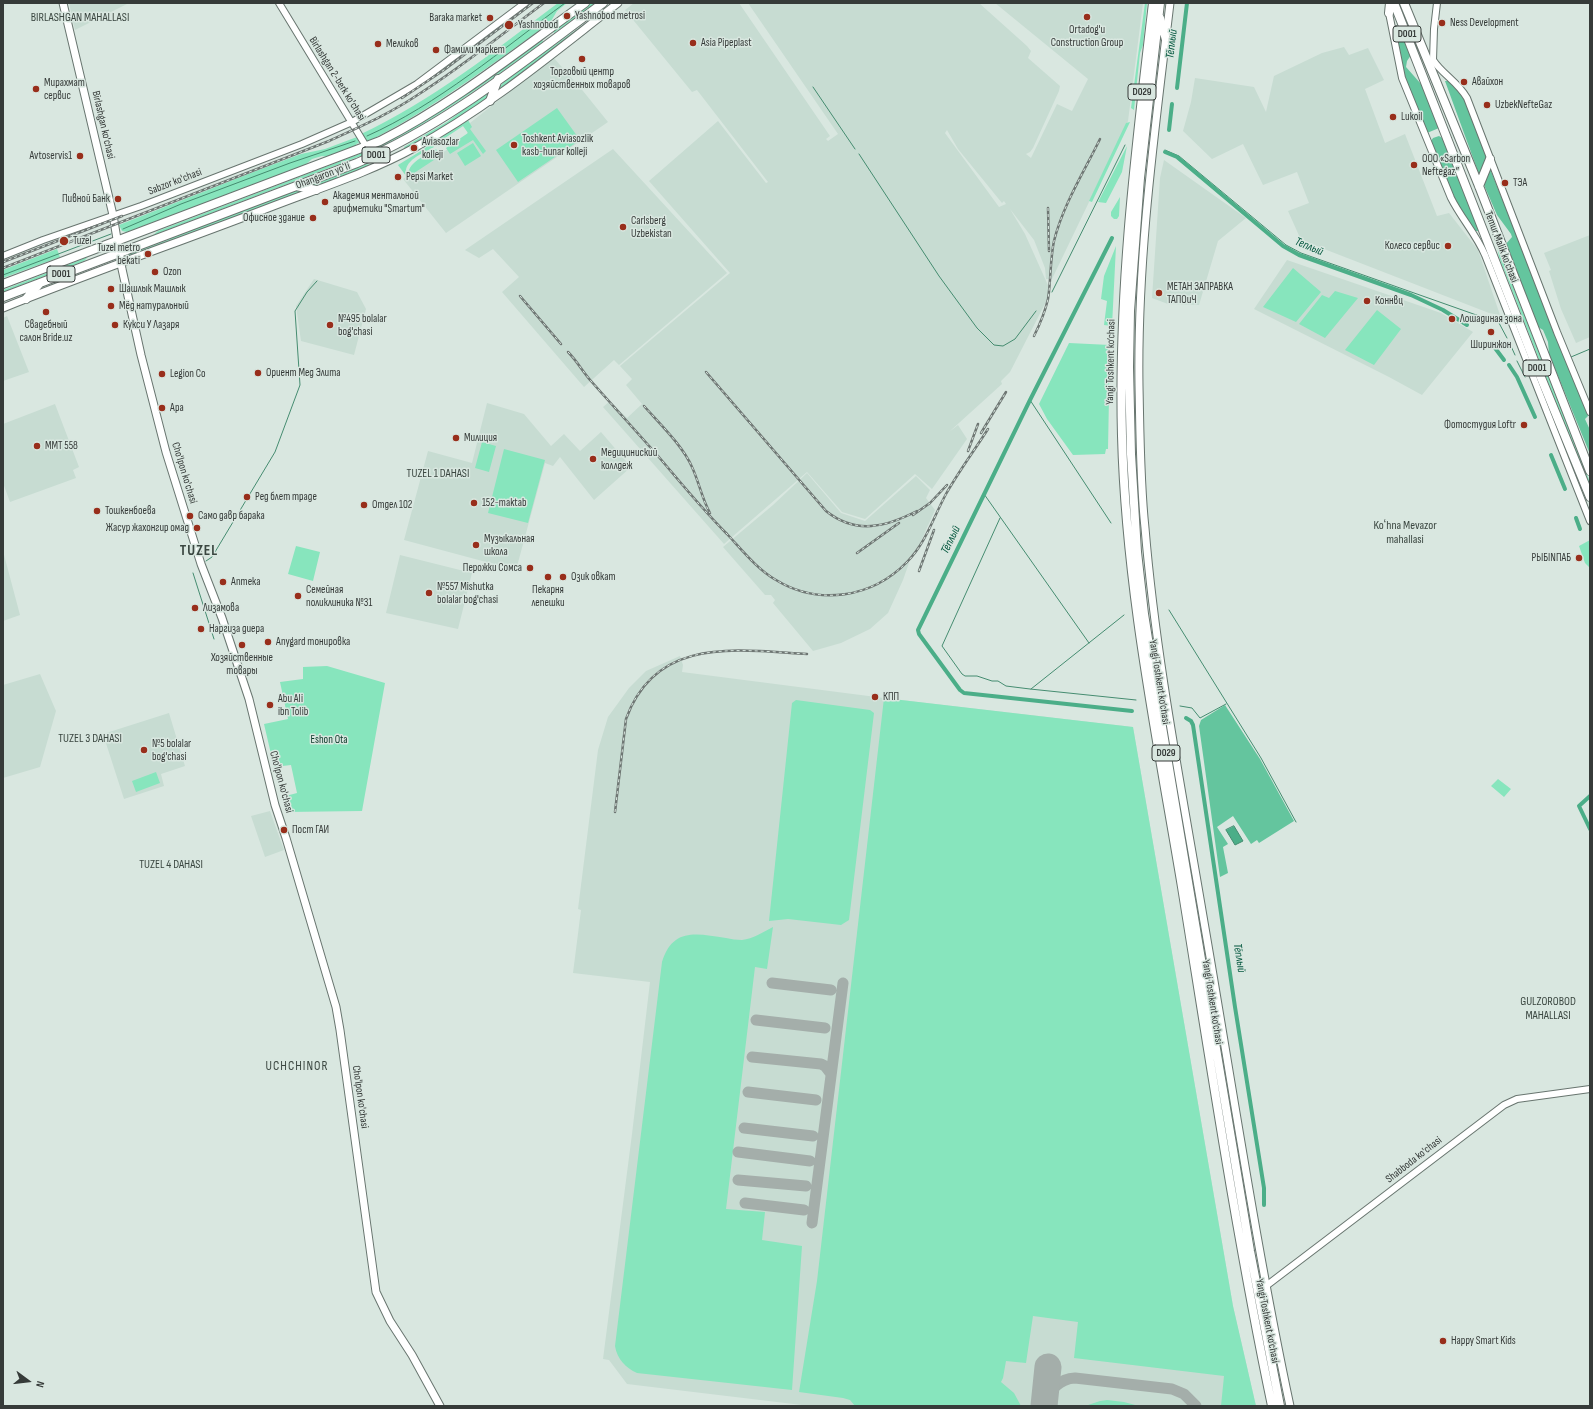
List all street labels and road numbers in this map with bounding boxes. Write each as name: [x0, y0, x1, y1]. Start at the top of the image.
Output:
road number: D001: [1393, 26, 1421, 42]
street label: Birlashgan 2-berk ko'chasi: [306, 35, 368, 123]
road number: D029: [1128, 84, 1156, 100]
street label: Birlashgan ko'chasi: [89, 90, 117, 160]
road number: D001: [362, 147, 390, 163]
street label: Ohangaron yoʻli: [294, 160, 352, 192]
street label: Sabzor ko'chasi: [146, 166, 204, 198]
street label: Temur Malik ko'chasi: [1481, 209, 1521, 285]
road number: D001: [47, 266, 75, 282]
street label: Yangi Toshkent ko‘chasi: [1104, 319, 1118, 405]
road number: D001: [1523, 360, 1551, 376]
street label: Cho'lpon ko'chasi: [168, 441, 200, 505]
street label: Yangi Toshkent ko‘chasi: [1146, 639, 1172, 725]
road number: D029: [1152, 745, 1180, 761]
street label: Cho'lpon ko'chasi: [266, 750, 296, 814]
street label: Yangi Toshkent ko‘chasi: [1199, 959, 1225, 1045]
street label: Cho'lpon ko'chasi: [349, 1065, 371, 1129]
street label: Shabboda ko'chasi: [1383, 1134, 1445, 1186]
street label: Yangi Toshkent ko‘chasi: [1252, 1278, 1282, 1364]

